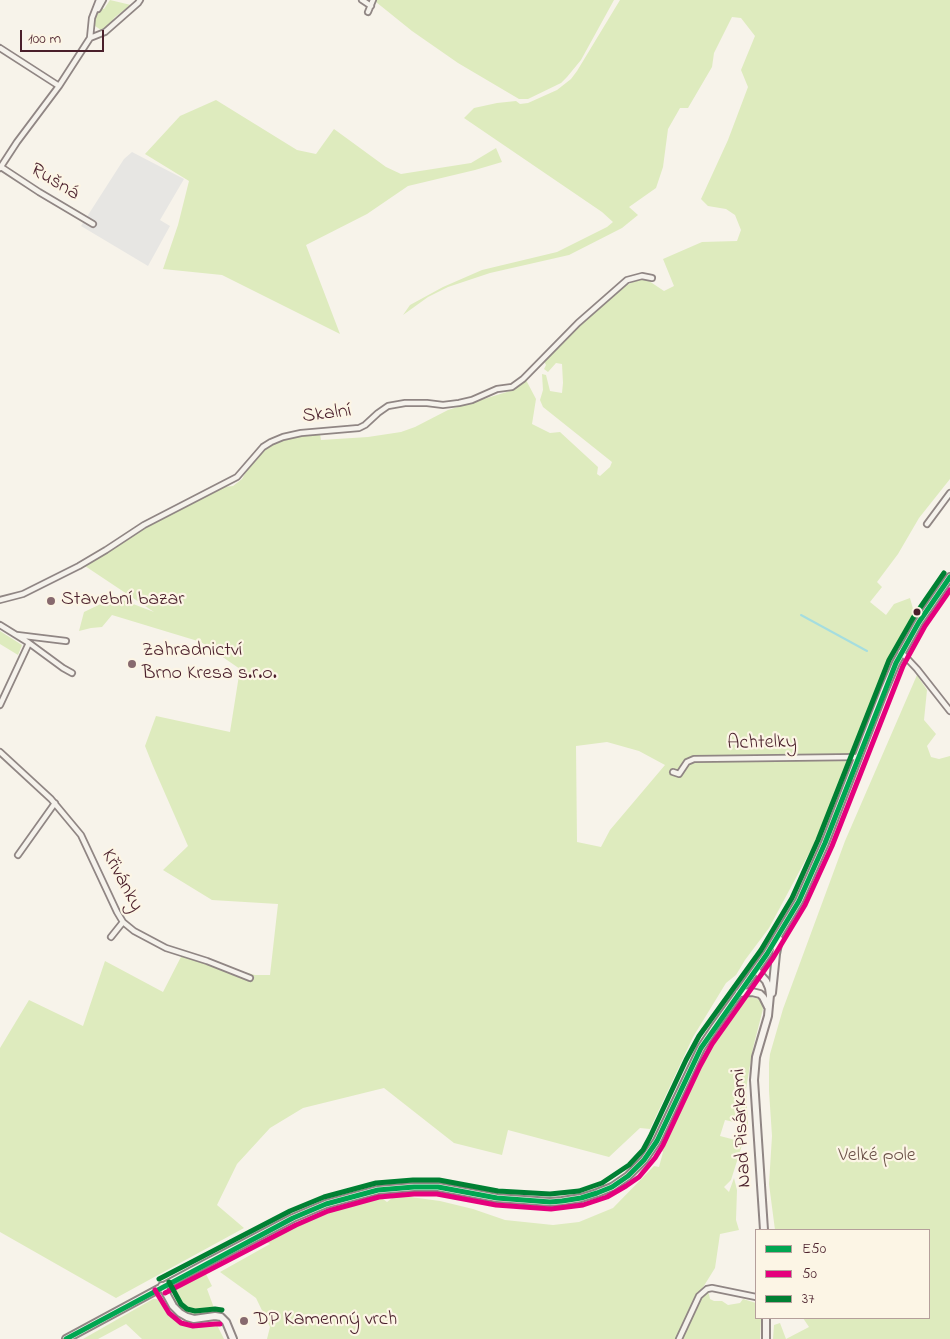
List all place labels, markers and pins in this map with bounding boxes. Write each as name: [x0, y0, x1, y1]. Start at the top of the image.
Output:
place label: Stavební bazar: [61, 589, 184, 613]
marker: Stavební bazar: [45, 595, 57, 607]
unlabelled marker: [912, 607, 922, 617]
place label: Zahradnictví Brno Kresa s.r.o.: [142, 640, 277, 687]
marker: Zahradnictví Brno Kresa s.r.o.: [126, 658, 138, 670]
place label: DP Kamenný vrch: [254, 1309, 397, 1333]
marker: DP Kamenný vrch: [238, 1315, 250, 1327]

